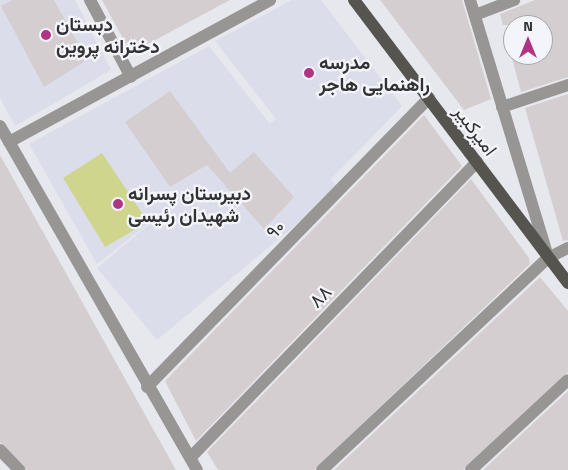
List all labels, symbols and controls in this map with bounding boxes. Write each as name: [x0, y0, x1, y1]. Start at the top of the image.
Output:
place label: دبستان دخترانه پروین: [56, 13, 160, 57]
north arrow: [503, 15, 553, 65]
text: N: [523, 15, 533, 36]
marker: دبستان دخترانه پروین: [40, 29, 52, 41]
place label: مدرسه راهنمایی هاجر: [319, 51, 430, 95]
marker: مدرسه راهنمایی هاجر: [303, 67, 315, 79]
street label: امیرکبیر: [450, 100, 502, 160]
place label: دبیرستان پسرانه شهیدان رئیسی: [128, 182, 251, 226]
marker: دبیرستان پسرانه شهیدان رئیسی: [112, 198, 124, 210]
street label: ۹۰: [261, 215, 289, 243]
street label: ۸۸: [304, 280, 336, 312]

